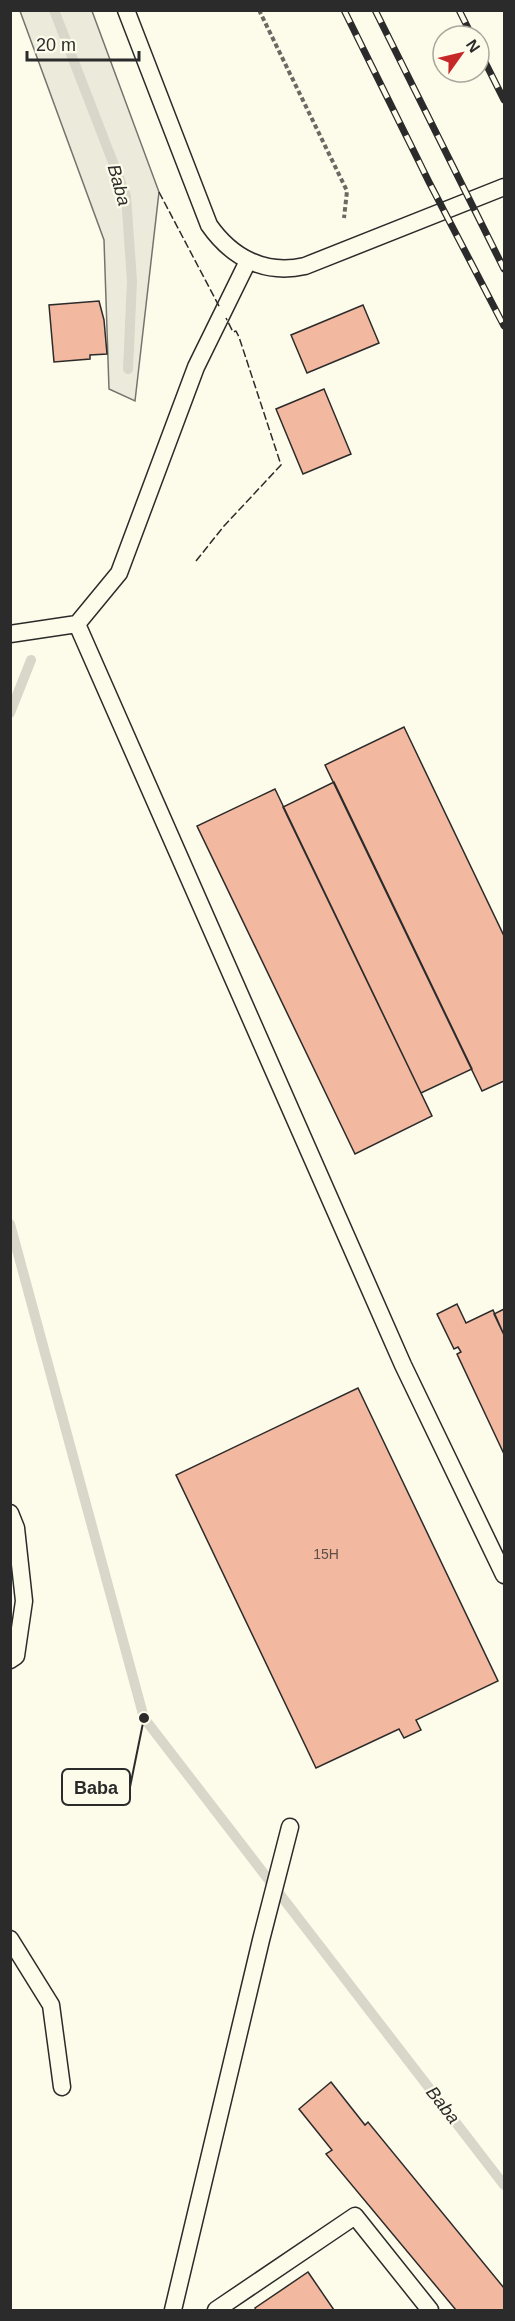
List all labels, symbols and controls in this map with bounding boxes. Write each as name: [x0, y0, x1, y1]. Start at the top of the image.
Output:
scale bar: [27, 24, 140, 62]
north arrow: [431, 24, 491, 84]
text: 20 m: [36, 35, 76, 55]
text: N: [463, 36, 483, 55]
water label: Baba: [104, 162, 134, 208]
house number: 15H: [313, 1546, 339, 1562]
callout: Baba: [62, 1769, 130, 1805]
text: Baba: [74, 1778, 119, 1798]
water label: Baba: [422, 2082, 464, 2128]

